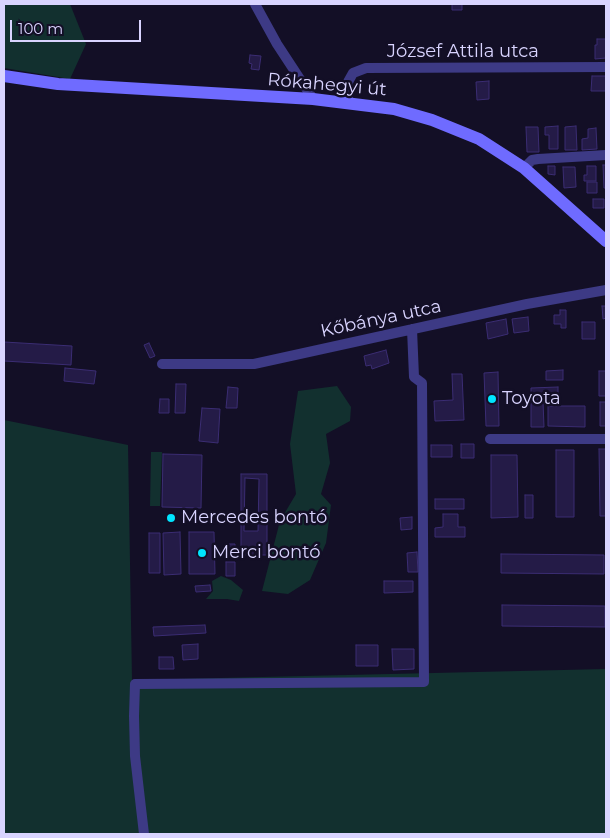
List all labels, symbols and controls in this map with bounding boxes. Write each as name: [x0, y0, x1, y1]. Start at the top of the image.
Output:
scale bar: [12, 10, 144, 42]
text: 100 m: [18, 19, 63, 38]
street label: József Attila utca: [387, 41, 539, 63]
street label: Rókahegyi út: [267, 69, 387, 101]
street label: Kőbánya utca: [319, 296, 443, 342]
place label: Toyota: [502, 388, 561, 410]
marker: Toyota: [486, 393, 498, 405]
place label: Mercedes bontó: [181, 507, 327, 529]
marker: Mercedes bontó: [165, 512, 177, 524]
place label: Merci bontó: [212, 542, 321, 564]
marker: Merci bontó: [196, 547, 208, 559]

